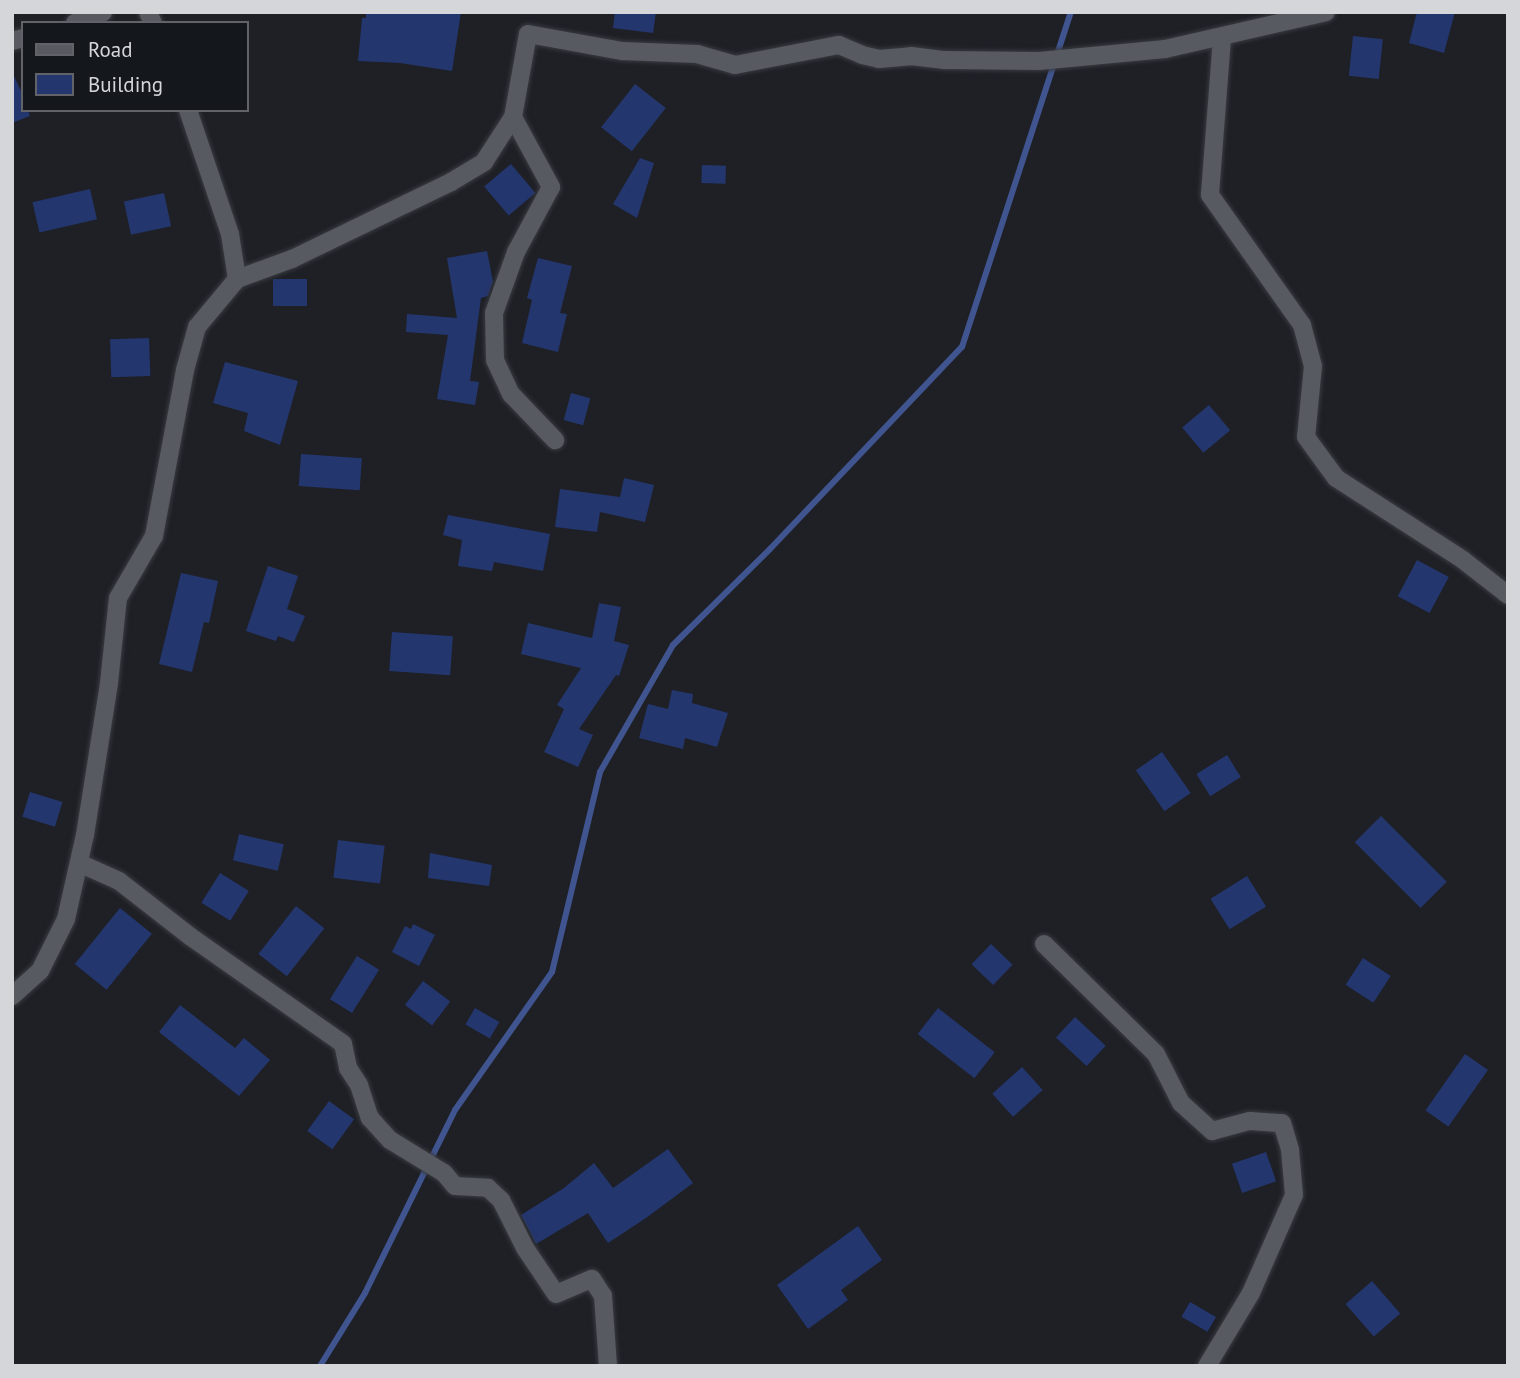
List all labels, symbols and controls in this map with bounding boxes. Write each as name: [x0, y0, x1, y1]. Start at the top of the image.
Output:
legend: [21, 21, 248, 112]
text: Road: [88, 36, 132, 63]
text: Building: [88, 71, 163, 98]

